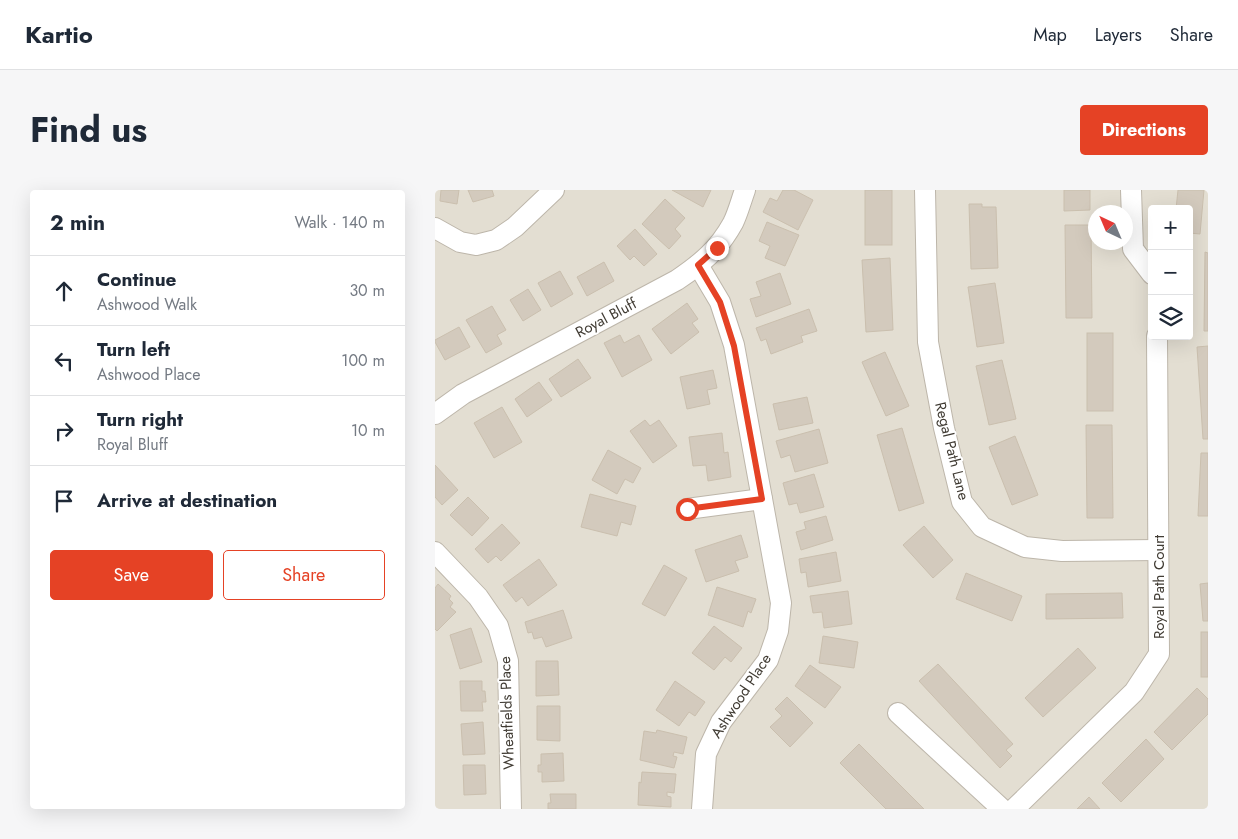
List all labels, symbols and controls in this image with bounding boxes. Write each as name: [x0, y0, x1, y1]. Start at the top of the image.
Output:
text: Kartio: [25, 17, 93, 52]
text: Map: [1033, 22, 1067, 48]
text: Layers: [1095, 22, 1142, 48]
text: Share: [1170, 22, 1213, 48]
text: Find us: [30, 105, 147, 155]
button: Directions: [1080, 105, 1208, 155]
north arrow: [1088, 205, 1133, 250]
map controls: [1148, 205, 1193, 340]
button: +: [1148, 205, 1193, 250]
text: 2 min: [50, 208, 105, 238]
text: Walk · 140 m: [295, 211, 385, 234]
route end: [706, 237, 729, 260]
button: −: [1148, 250, 1193, 295]
text: Continue: [97, 266, 176, 293]
icon: ahead: [50, 277, 78, 305]
text: 30 m: [349, 279, 385, 302]
street label: Royal Bluff: [572, 292, 641, 343]
text: Ashwood Walk: [97, 293, 197, 316]
button: layers: [1148, 295, 1193, 340]
text: Turn left: [97, 336, 170, 363]
icon: left: [50, 347, 78, 375]
text: 100 m: [341, 349, 385, 372]
text: Ashwood Place: [97, 363, 200, 386]
street label: Regal Path Lane: [929, 400, 975, 503]
text: Turn right: [97, 406, 183, 433]
icon: right: [50, 417, 78, 445]
text: 10 m: [351, 419, 385, 442]
text: Royal Bluff: [97, 433, 168, 456]
icon: arrive: [50, 487, 78, 515]
text: Arrive at destination: [97, 487, 277, 514]
route start: [676, 498, 699, 521]
street label: Royal Path Court: [1148, 535, 1170, 639]
button: Save: [50, 550, 213, 600]
button: Share: [223, 550, 385, 600]
street label: Ashwood Place: [705, 649, 777, 743]
street label: Wheatfields Place: [494, 656, 520, 770]

